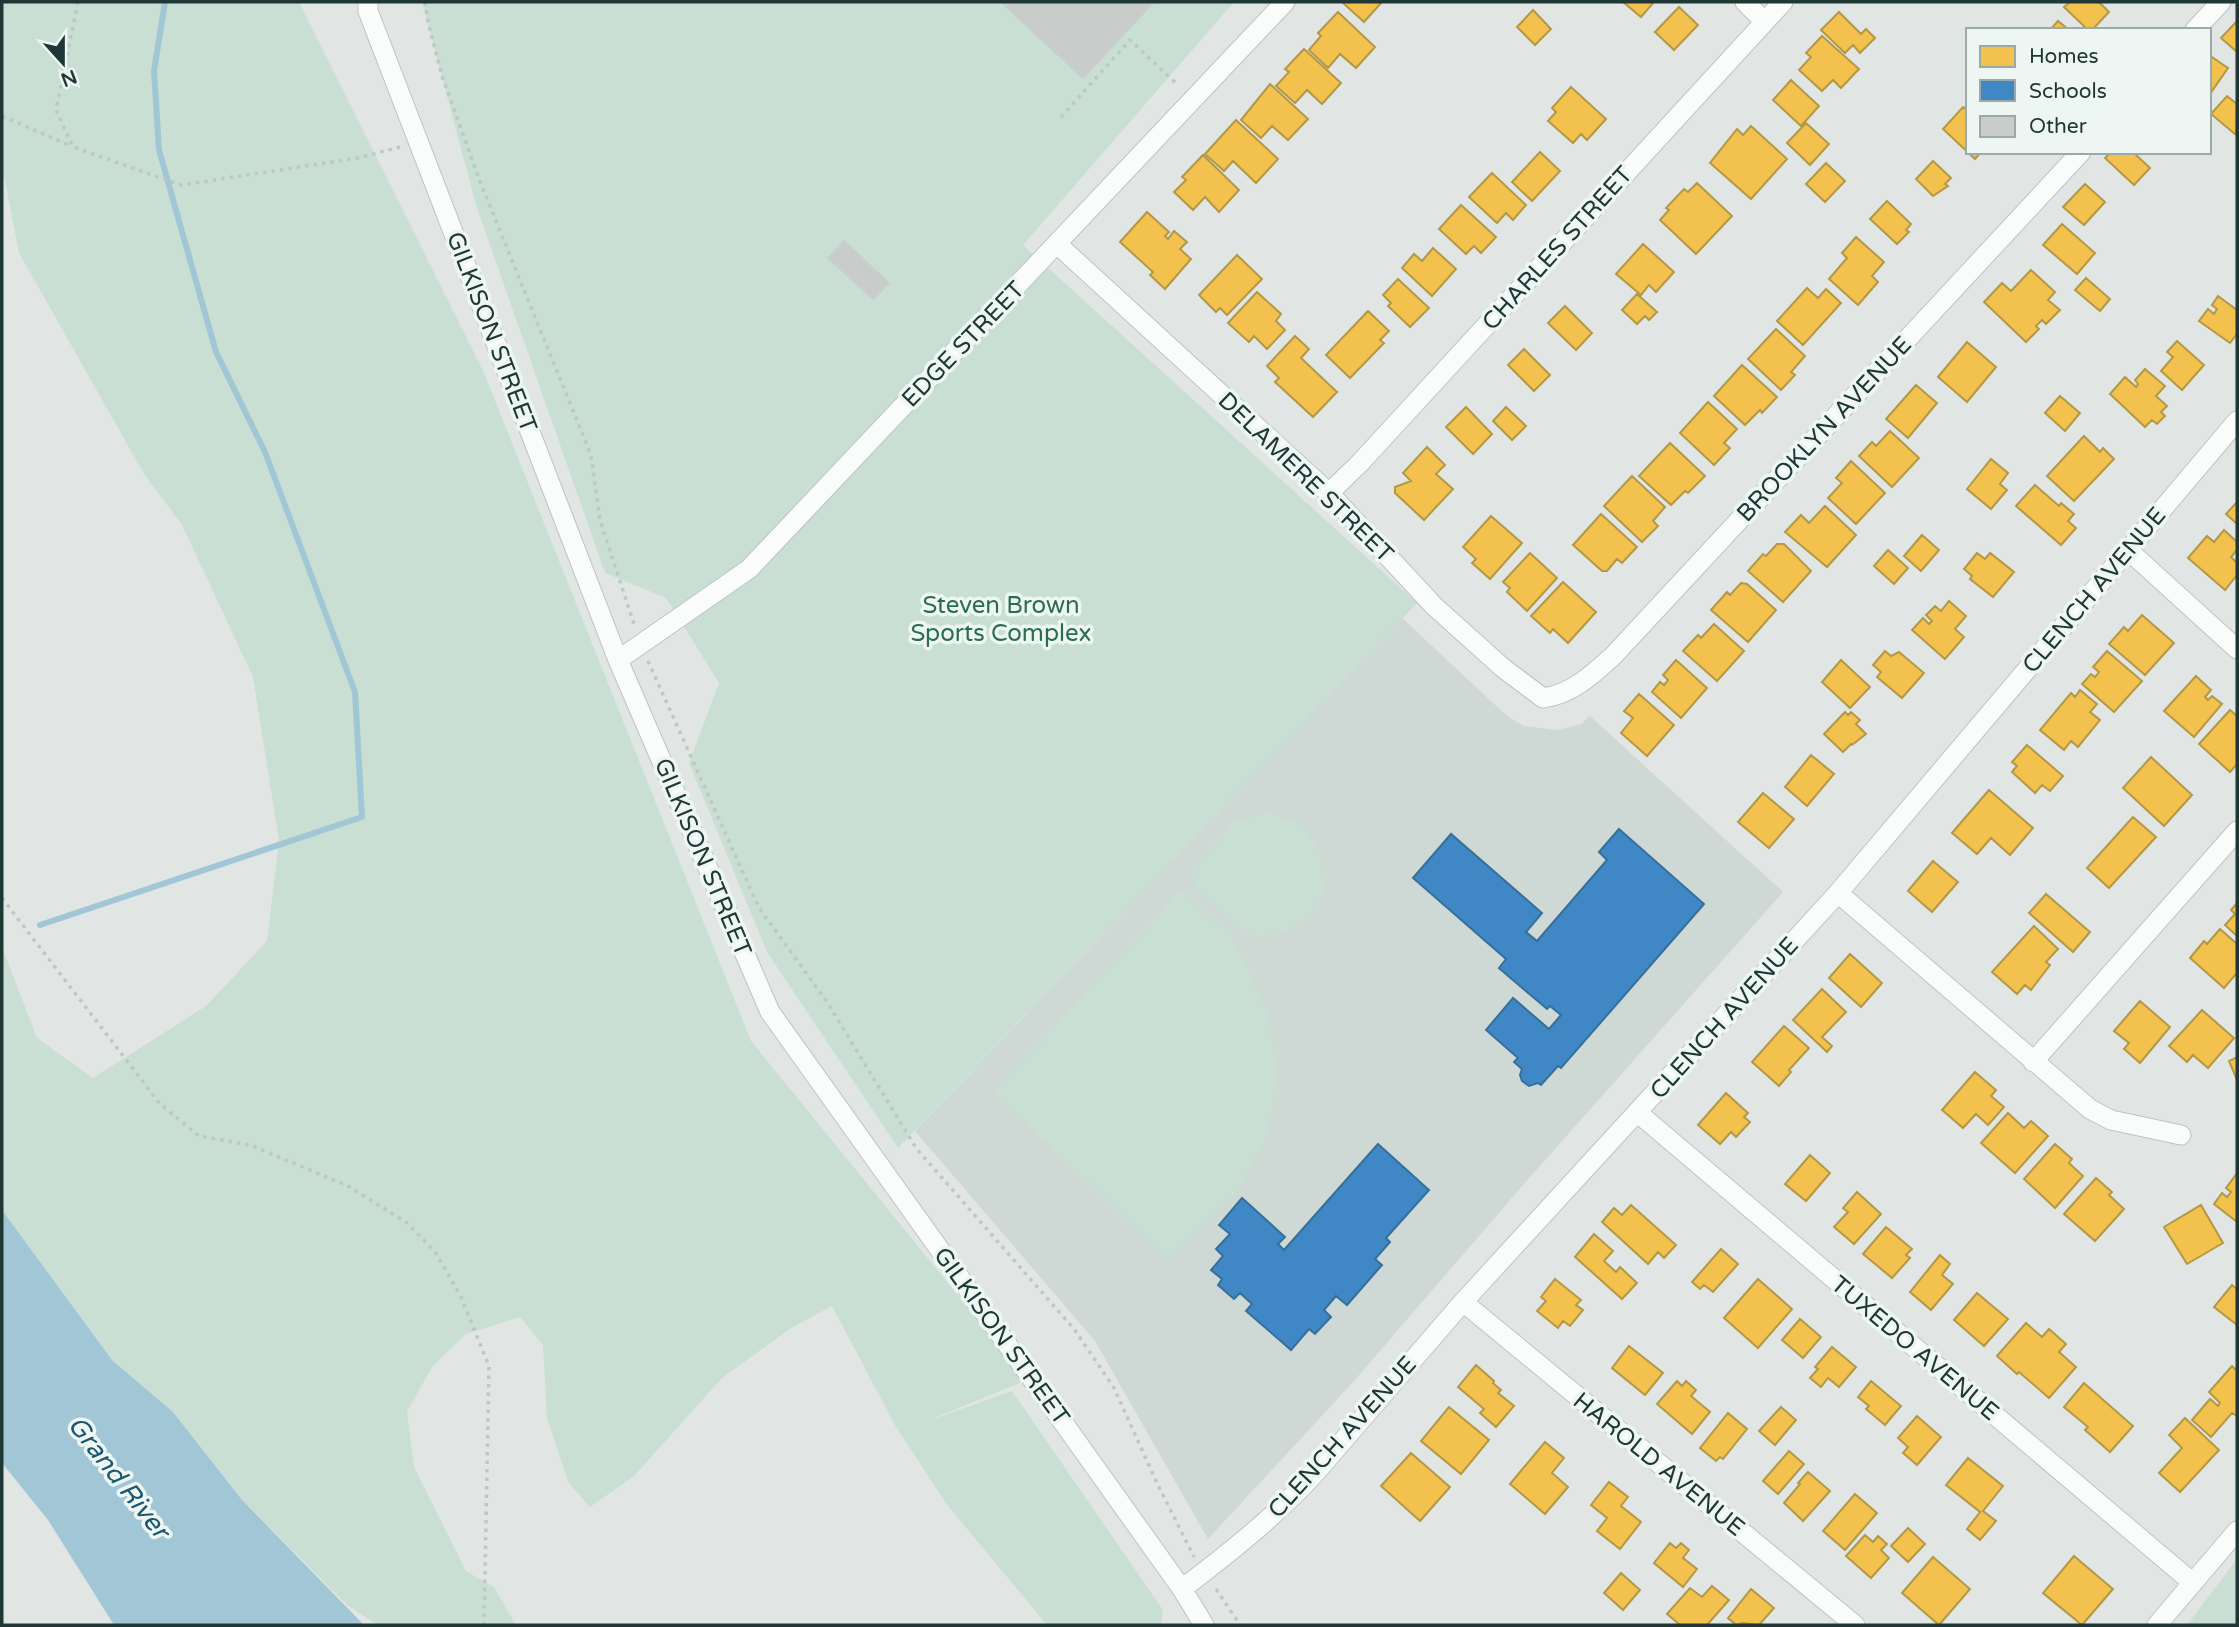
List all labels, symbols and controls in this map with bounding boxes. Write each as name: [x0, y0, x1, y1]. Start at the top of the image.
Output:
north arrow: [28, 28, 98, 98]
legend: [1966, 28, 2211, 154]
text: Homes: [2029, 44, 2099, 69]
text: N: [58, 65, 80, 91]
text: Schools: [2029, 79, 2107, 104]
text: Other: [2029, 114, 2087, 139]
street label: CHARLES STREET: [1476, 160, 1639, 336]
street label: GILKISON STREET: [440, 228, 543, 437]
street label: EDGE STREET: [896, 275, 1031, 413]
street label: BROOKLYN AVENUE: [1731, 331, 1918, 528]
street label: DELAMERE STREET: [1212, 386, 1400, 569]
street label: CLENCH AVENUE: [2017, 501, 2172, 679]
park label: Steven Brown Sports Complex: [911, 591, 1091, 648]
street label: GILKISON STREET: [648, 754, 758, 961]
street label: CLENCH AVENUE: [1644, 931, 1805, 1105]
street label: GILKISON STREET: [927, 1242, 1076, 1431]
street label: TUXEDO AVENUE: [1825, 1270, 2004, 1427]
street label: CLENCH AVENUE: [1262, 1350, 1423, 1524]
street label: HAROLD AVENUE: [1567, 1386, 1750, 1542]
water label: Grand River: [61, 1410, 178, 1547]

